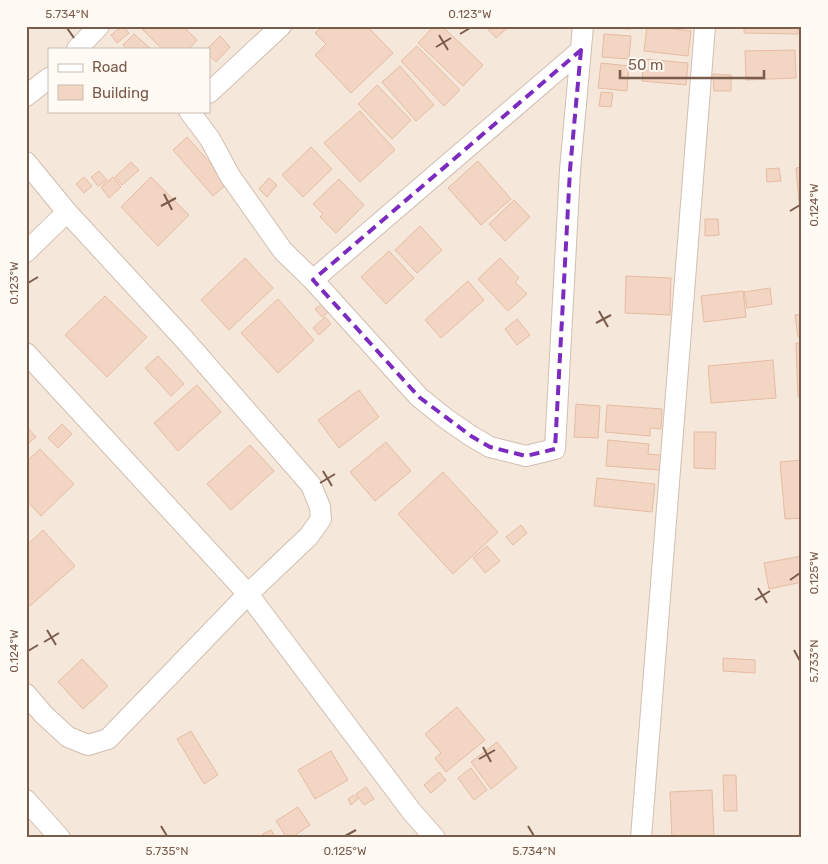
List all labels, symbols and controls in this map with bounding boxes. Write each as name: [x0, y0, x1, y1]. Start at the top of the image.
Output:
text: 5.734°N: [45, 7, 89, 21]
text: 0.123°W: [448, 7, 492, 21]
legend: [48, 48, 210, 112]
scale bar: [620, 48, 764, 80]
text: 50 m: [628, 56, 663, 74]
text: Road: [92, 58, 128, 76]
text: Building: [92, 84, 149, 102]
text: 0.124°W: [807, 183, 821, 227]
text: 0.123°W: [7, 261, 21, 305]
text: 0.125°W: [807, 551, 821, 595]
text: 0.124°W: [7, 629, 21, 673]
text: 5.733°N: [807, 639, 821, 683]
text: 5.735°N: [145, 844, 189, 858]
text: 0.125°W: [323, 844, 367, 858]
text: 5.734°N: [512, 844, 556, 858]

